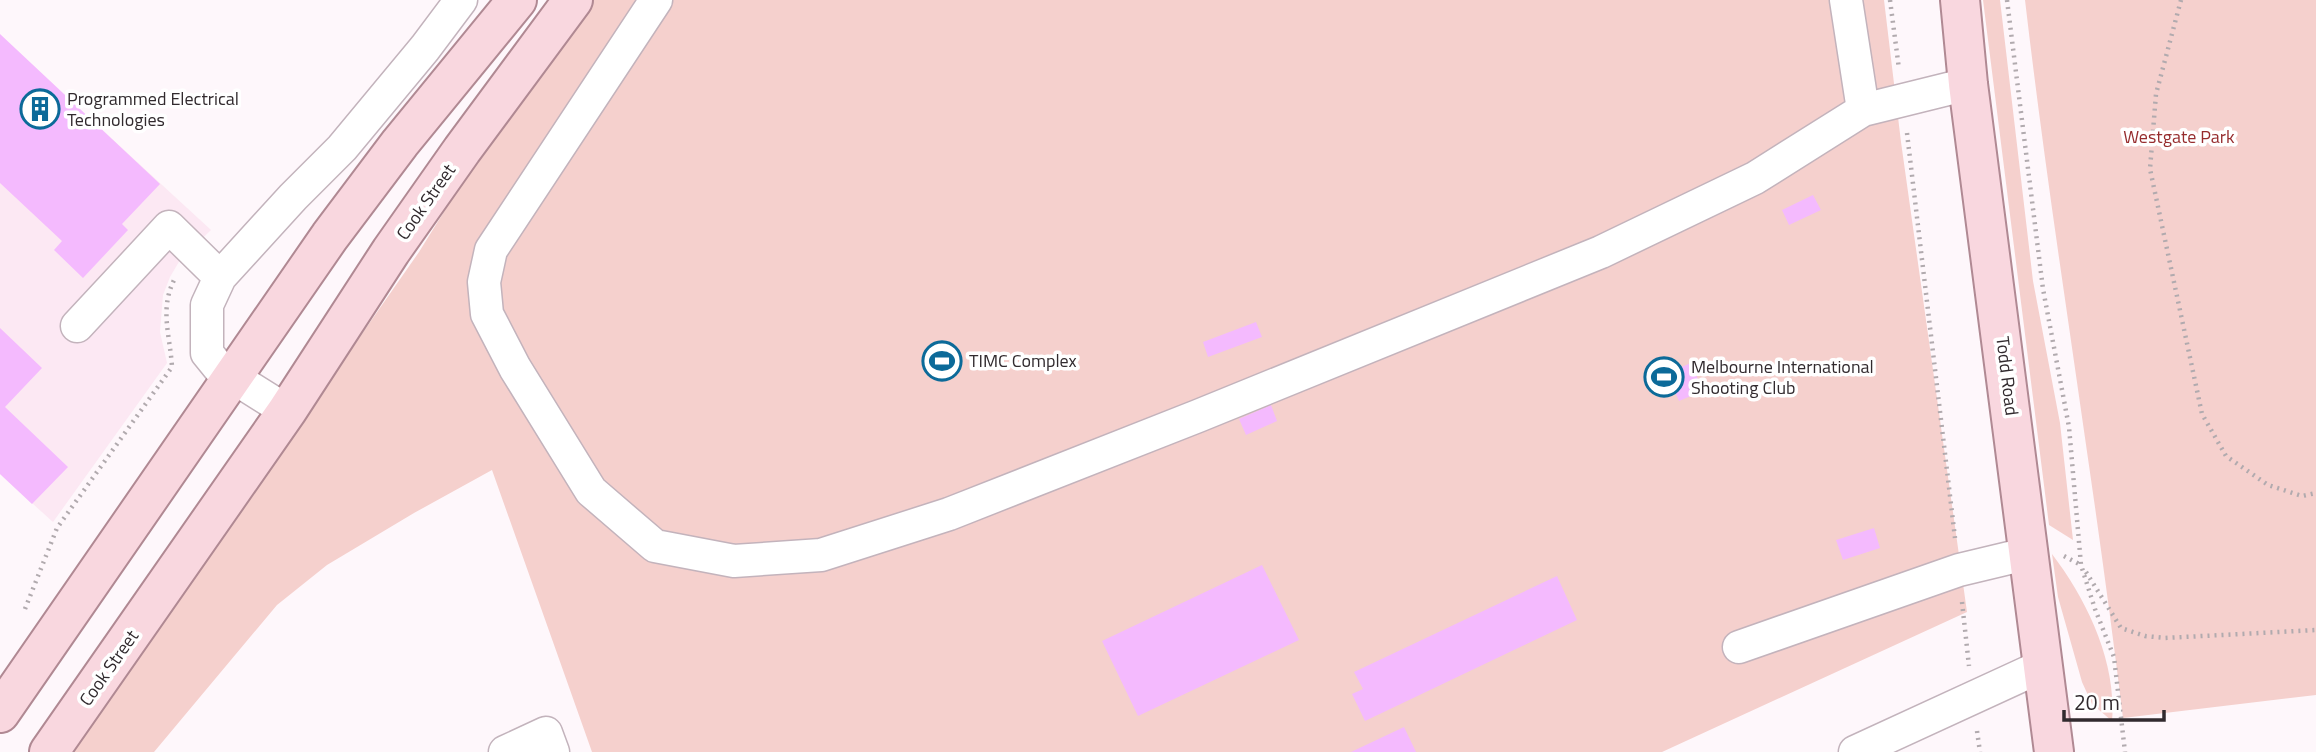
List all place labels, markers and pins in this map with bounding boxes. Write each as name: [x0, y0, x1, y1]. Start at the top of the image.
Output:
place label: Programmed Electrical Technologies: [67, 85, 239, 133]
building icon: Programmed Electrical Technologies: [19, 88, 61, 130]
sports icon: TIMC Complex: [921, 340, 963, 382]
place label: TIMC Complex: [969, 347, 1077, 374]
place label: Melbourne International Shooting Club: [1691, 353, 1874, 401]
sports icon: Melbourne International Shooting Club: [1643, 356, 1685, 398]

